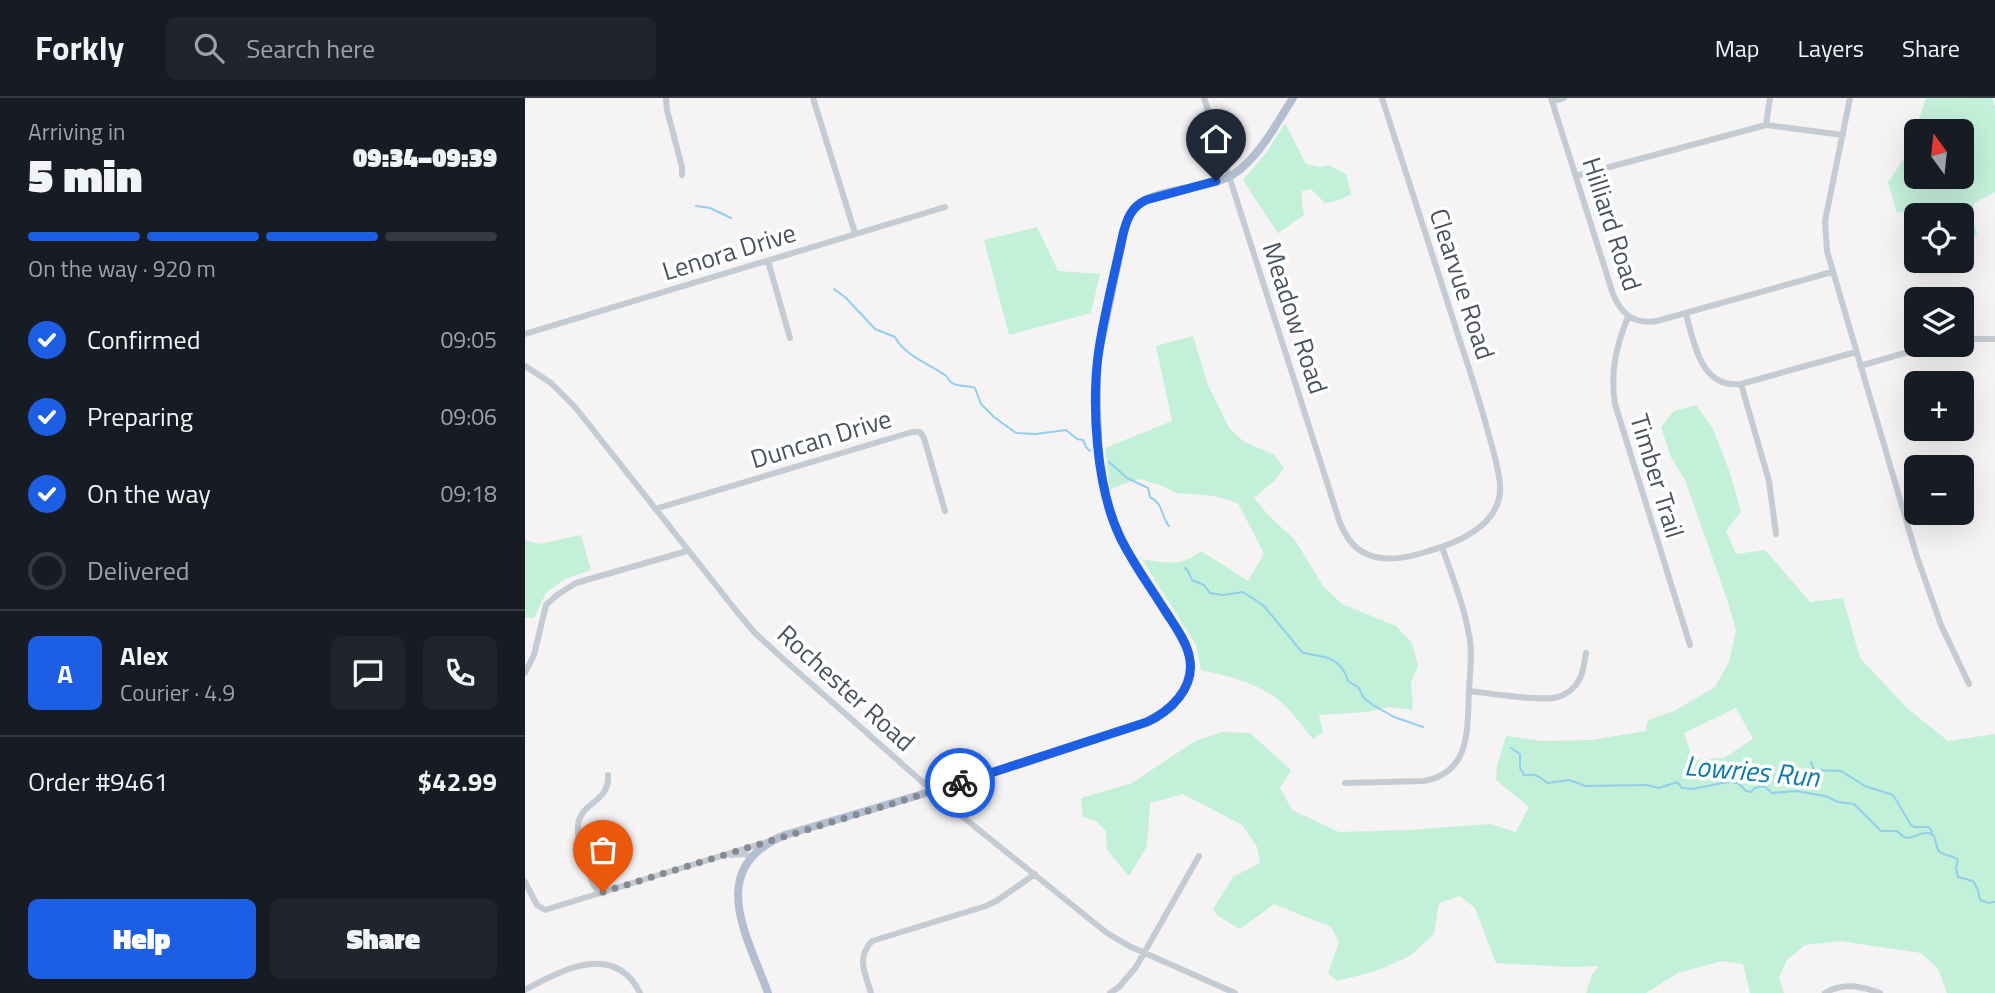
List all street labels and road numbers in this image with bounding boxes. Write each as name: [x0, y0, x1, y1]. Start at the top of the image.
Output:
street label: Hilliard Road: [1573, 152, 1652, 296]
street label: Clearvue Road: [1420, 203, 1505, 364]
street label: Lenora Drive: [657, 213, 800, 290]
street label: Meadow Road: [1253, 237, 1338, 399]
street label: Duncan Drive: [746, 399, 896, 478]
street label: Timber Trail: [1620, 409, 1695, 543]
street label: Rochester Road: [769, 615, 924, 760]

